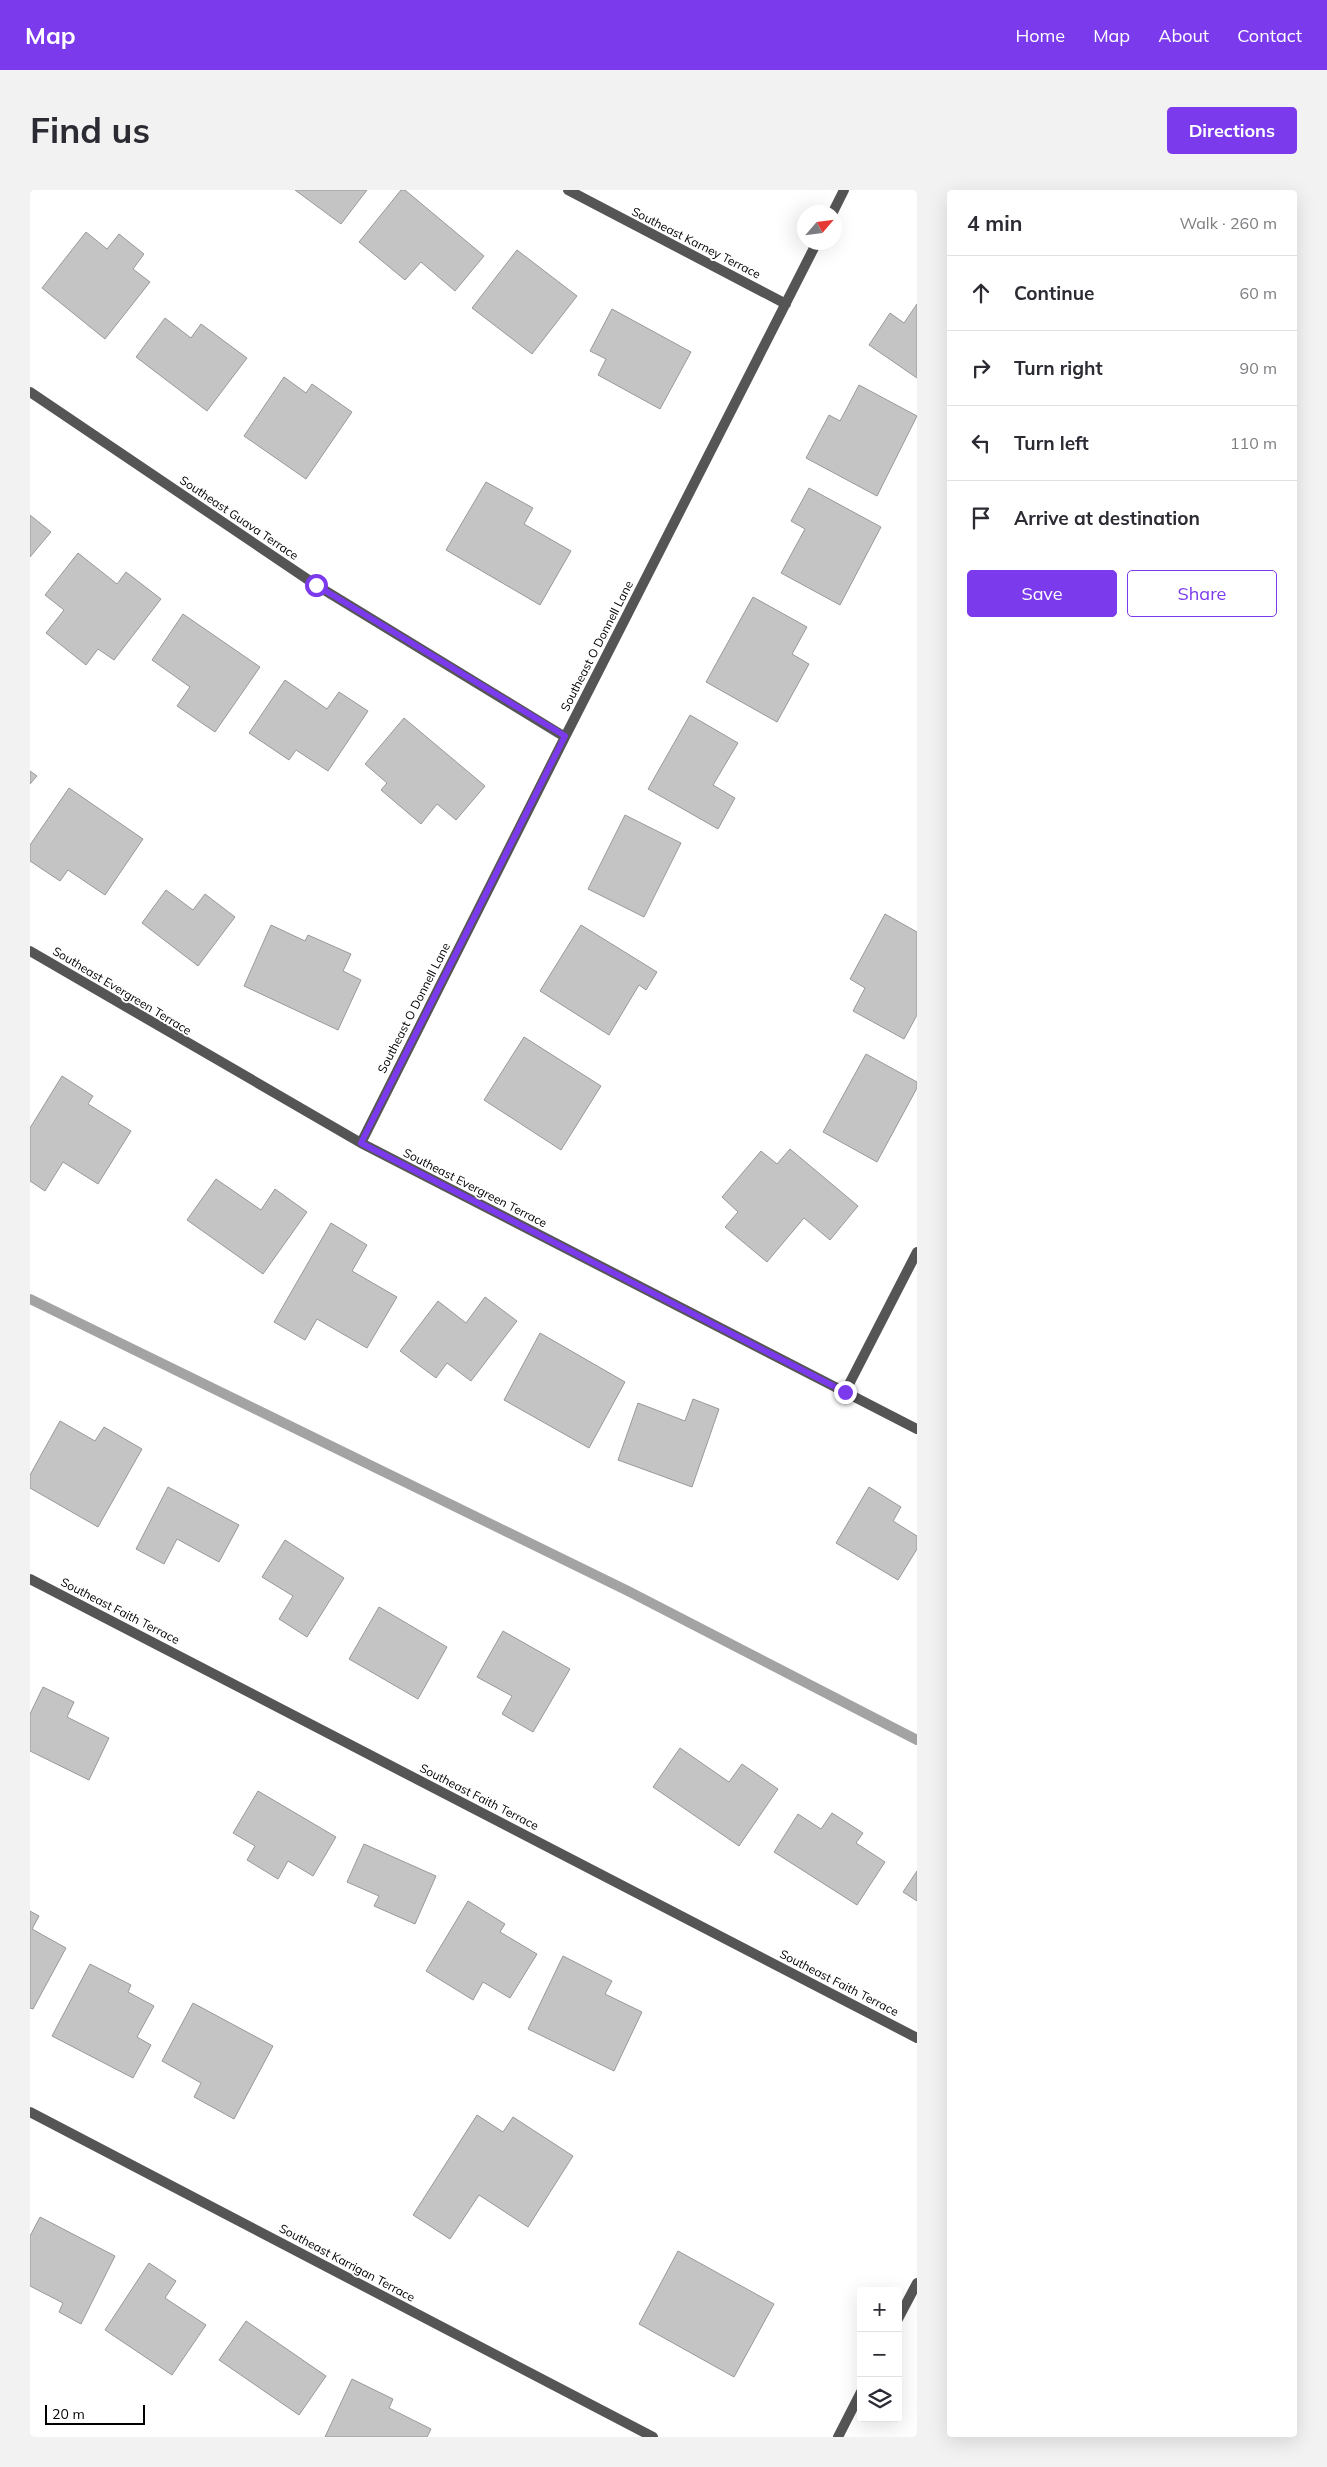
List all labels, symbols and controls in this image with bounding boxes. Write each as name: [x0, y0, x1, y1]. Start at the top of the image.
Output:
text: Map: [25, 20, 76, 50]
text: Home: [1015, 24, 1065, 47]
text: Map: [1093, 24, 1130, 47]
text: About: [1158, 24, 1209, 47]
text: Contact: [1237, 24, 1302, 47]
button: Directions: [1167, 107, 1297, 154]
text: Find us: [30, 108, 150, 152]
street label: Southeast Karney Terrace: [629, 203, 763, 282]
north arrow: [797, 205, 842, 250]
text: 4 min: [967, 210, 1022, 236]
text: Walk · 260 m: [1179, 213, 1277, 233]
icon: ahead: [967, 279, 995, 307]
text: Continue: [1014, 281, 1094, 305]
text: 60 m: [1240, 283, 1277, 303]
icon: right: [967, 354, 995, 382]
text: Turn right: [1014, 356, 1103, 380]
text: 90 m: [1240, 358, 1277, 378]
icon: left: [967, 429, 995, 457]
text: Turn left: [1014, 431, 1089, 455]
text: 110 m: [1230, 433, 1277, 453]
street label: Southeast Guava Terrace: [177, 472, 301, 563]
icon: arrive: [967, 504, 995, 532]
text: Arrive at destination: [1014, 506, 1200, 530]
button: Save: [967, 570, 1117, 617]
button: Share: [1127, 570, 1277, 617]
route start: [305, 574, 328, 597]
street label: Southeast O Donnell Lane: [557, 578, 636, 714]
street label: Southeast O Donnell Lane: [374, 940, 453, 1076]
street label: Southeast Evergreen Terrace: [50, 943, 194, 1038]
street label: Southeast Evergreen Terrace: [401, 1145, 550, 1230]
route end: [834, 1381, 857, 1404]
street label: Southeast Faith Terrace: [58, 1574, 182, 1647]
street label: Southeast Faith Terrace: [417, 1760, 541, 1833]
street label: Southeast Faith Terrace: [777, 1946, 901, 2019]
street label: Southeast Karrigan Terrace: [277, 2220, 418, 2305]
map controls: [857, 2287, 902, 2422]
button: +: [857, 2287, 902, 2332]
button: −: [857, 2332, 902, 2377]
button: layers: [857, 2377, 902, 2422]
scale bar: [45, 2402, 145, 2425]
text: 20 m: [52, 2405, 85, 2423]

